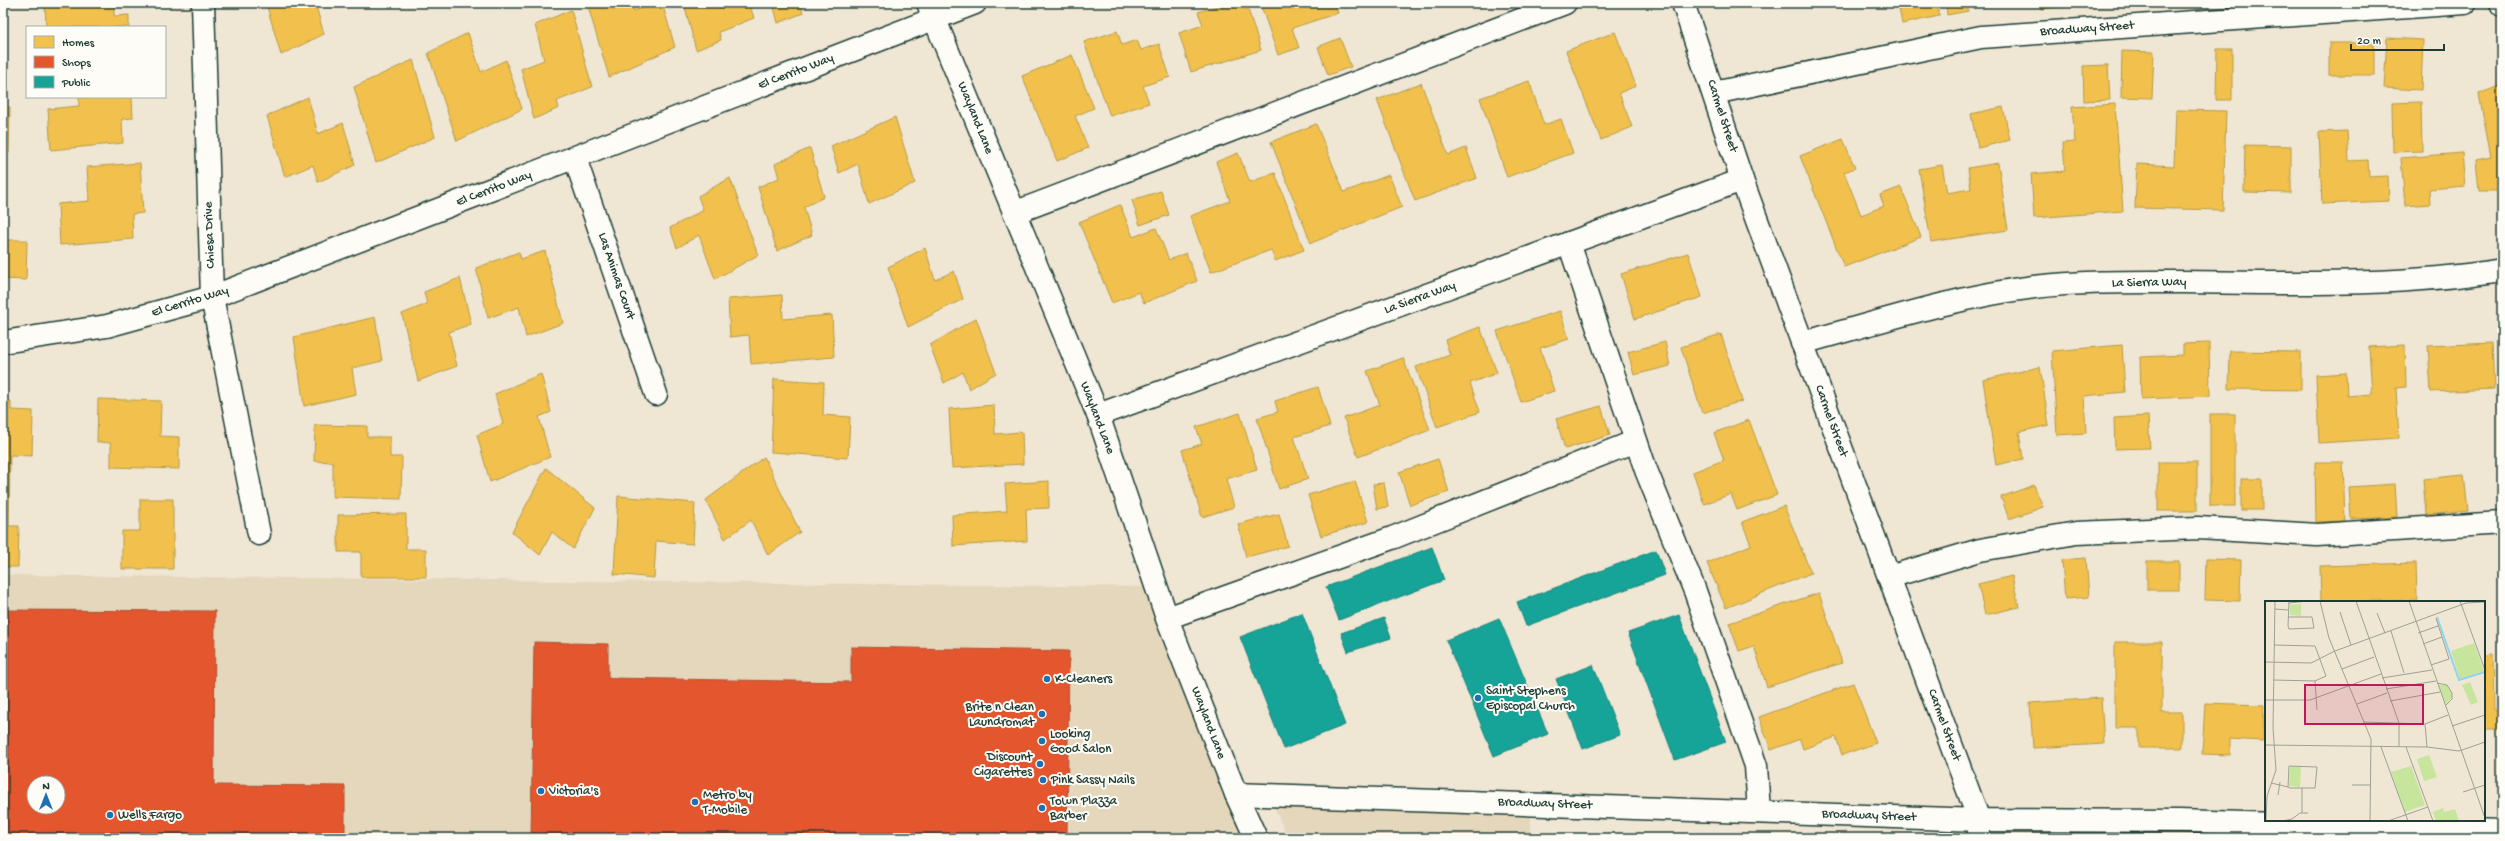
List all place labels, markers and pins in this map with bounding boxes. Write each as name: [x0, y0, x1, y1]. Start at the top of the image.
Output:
place label: K-Cleaners: [1055, 672, 1114, 687]
marker: K-Cleaners: [1042, 674, 1052, 684]
place label: Saint Stephens Episcopal Church: [1486, 684, 1575, 714]
marker: Saint Stephens Episcopal Church: [1473, 693, 1483, 703]
place label: Brite n Clean Laundromat: [965, 700, 1036, 730]
marker: Brite n Clean Laundromat: [1037, 709, 1047, 719]
place label: Looking Good Salon: [1050, 727, 1112, 757]
marker: Looking Good Salon: [1037, 736, 1047, 746]
place label: Discount Cigarettes: [974, 750, 1034, 780]
marker: Discount Cigarettes: [1035, 759, 1045, 769]
place label: Pink Sassy Nails: [1050, 773, 1136, 788]
marker: Pink Sassy Nails: [1038, 775, 1048, 785]
place label: Victoria's: [548, 784, 599, 799]
marker: Victoria's: [536, 786, 546, 796]
place label: Metro by T-Mobile: [702, 788, 752, 818]
place label: Town Plazza Barber: [1049, 794, 1118, 824]
marker: Metro by T-Mobile: [690, 797, 700, 807]
marker: Town Plazza Barber: [1037, 803, 1047, 813]
place label: Wells Fargo: [118, 808, 182, 823]
marker: Wells Fargo: [105, 810, 115, 820]

